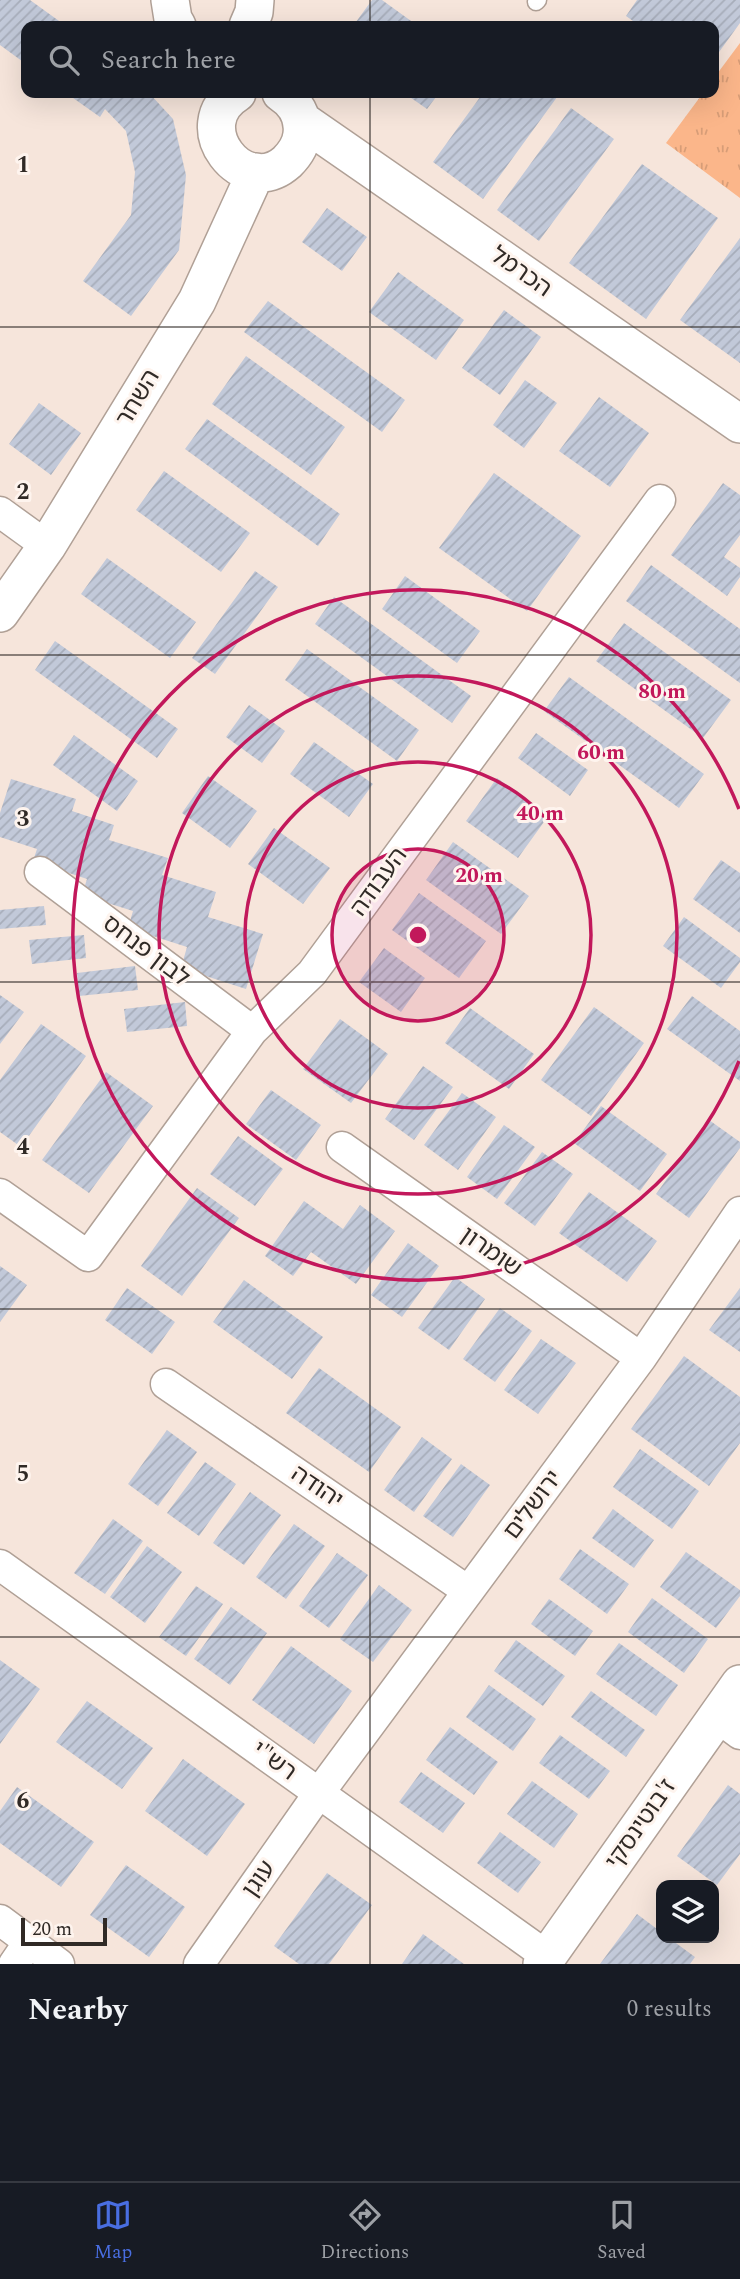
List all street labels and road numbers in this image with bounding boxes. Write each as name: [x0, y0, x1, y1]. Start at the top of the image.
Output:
street label: הכרמל: [483, 238, 559, 306]
street label: השחר: [107, 363, 169, 433]
street label: העבודה: [342, 840, 416, 924]
street label: לבון פנחס: [95, 906, 197, 996]
street label: שומרון: [453, 1218, 529, 1286]
street label: יהודה: [284, 1456, 350, 1518]
street label: ירושלים: [495, 1463, 571, 1547]
street label: רש"י: [244, 1732, 304, 1790]
street label: ז'בוטינסקי: [597, 1771, 685, 1877]
street label: עוגן: [233, 1853, 285, 1905]

